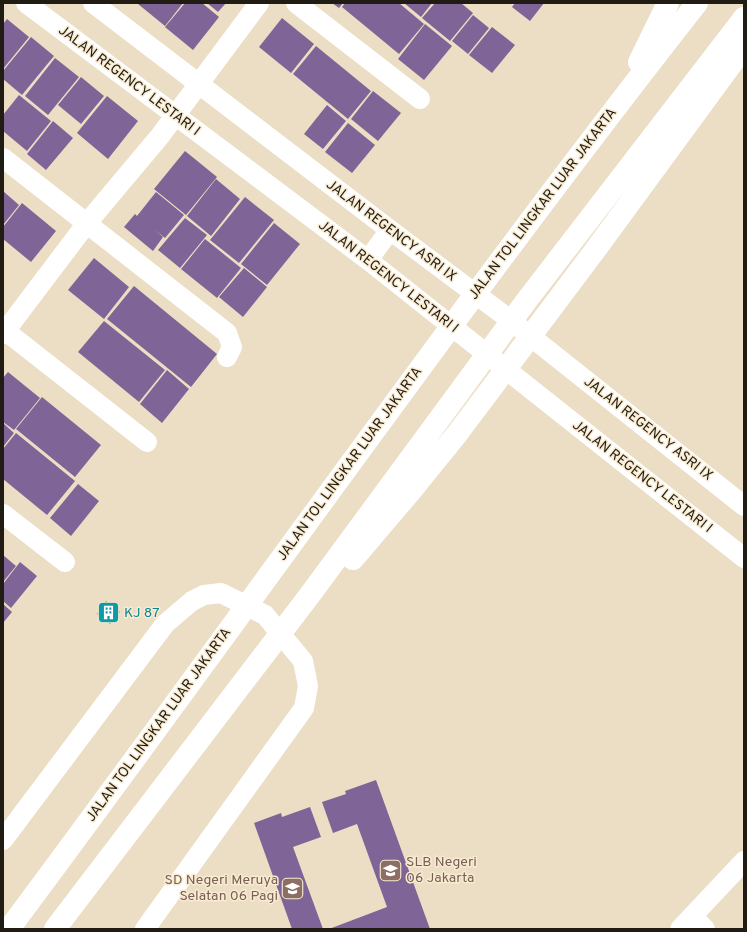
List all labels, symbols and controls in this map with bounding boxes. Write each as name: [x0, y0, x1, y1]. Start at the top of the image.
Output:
street label: JALAN REGENCY LESTARI I: [55, 22, 203, 140]
street label: JALAN TOL LINGKAR LUAR JAKARTA: [465, 105, 621, 303]
street label: JALAN REGENCY ASRI IX: [323, 176, 459, 286]
street label: JALAN REGENCY LESTARI I: [315, 217, 461, 337]
street label: JALAN TOL LINGKAR LUAR JAKARTA: [274, 364, 426, 564]
street label: JALAN REGENCY ASRI IX: [580, 373, 716, 485]
street label: JALAN REGENCY LESTARI I: [569, 417, 715, 537]
building icon: KJ 87: [95, 600, 121, 626]
place label: KJ 87: [124, 605, 160, 622]
street label: JALAN TOL LINGKAR LUAR JAKARTA: [83, 625, 235, 825]
place label: SLB Negeri 06 Jakarta: [406, 854, 477, 887]
school or university icon: SLB Negeri 06 Jakarta: [378, 857, 404, 883]
place label: SD Negeri Meruya Selatan 06 Pagi: [165, 872, 278, 905]
school or university icon: SD Negeri Meruya Selatan 06 Pagi: [280, 875, 306, 901]

